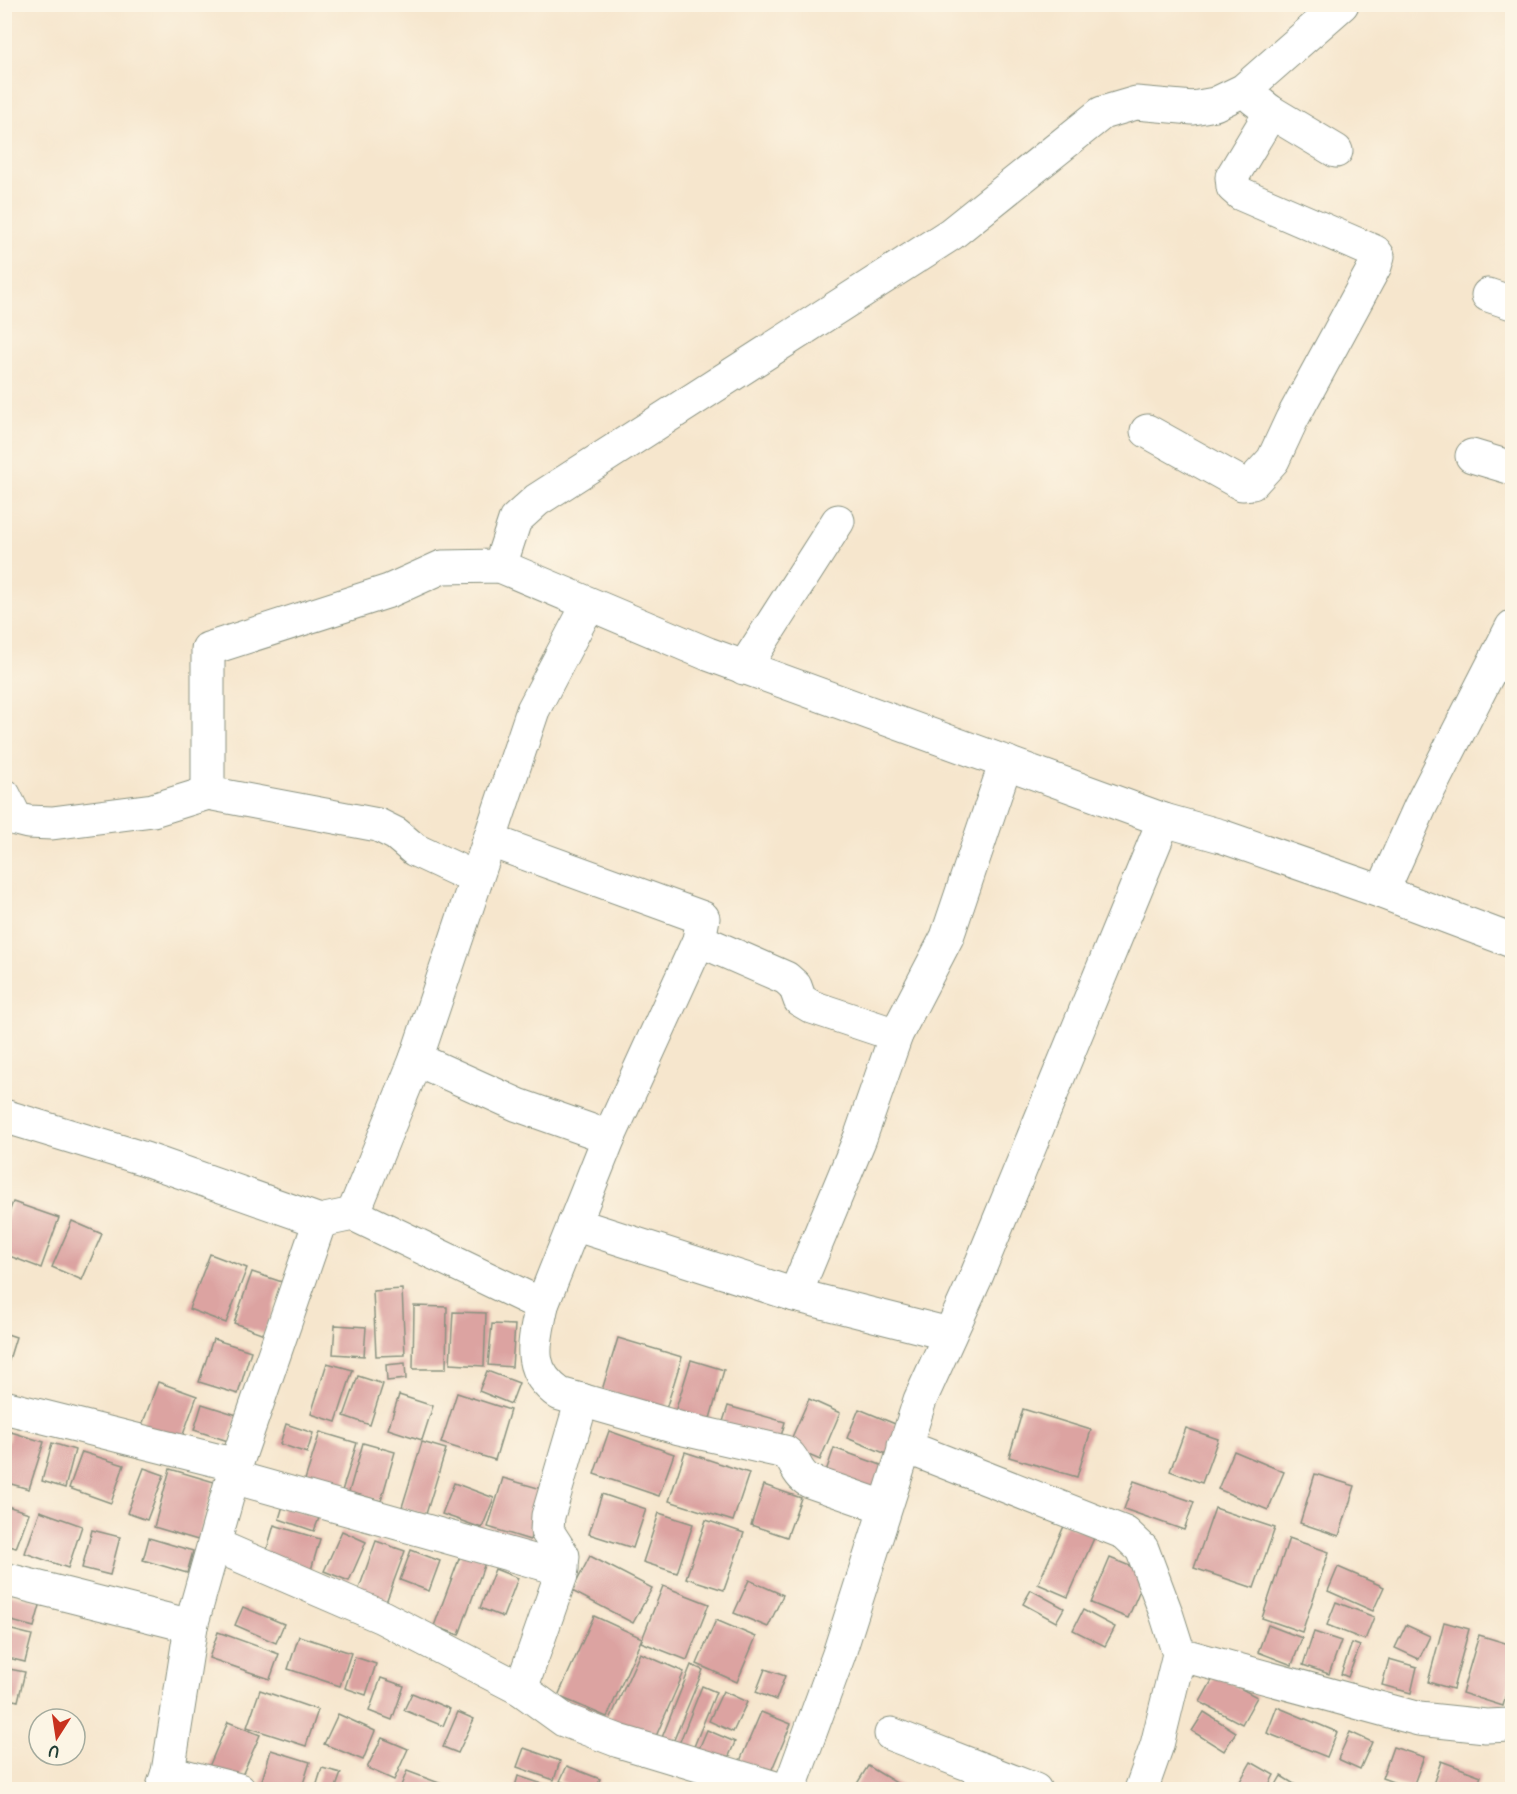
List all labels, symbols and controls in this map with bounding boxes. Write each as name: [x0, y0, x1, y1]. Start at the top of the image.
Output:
north arrow: [27, 1707, 87, 1767]
text: U: [46, 1740, 61, 1762]

